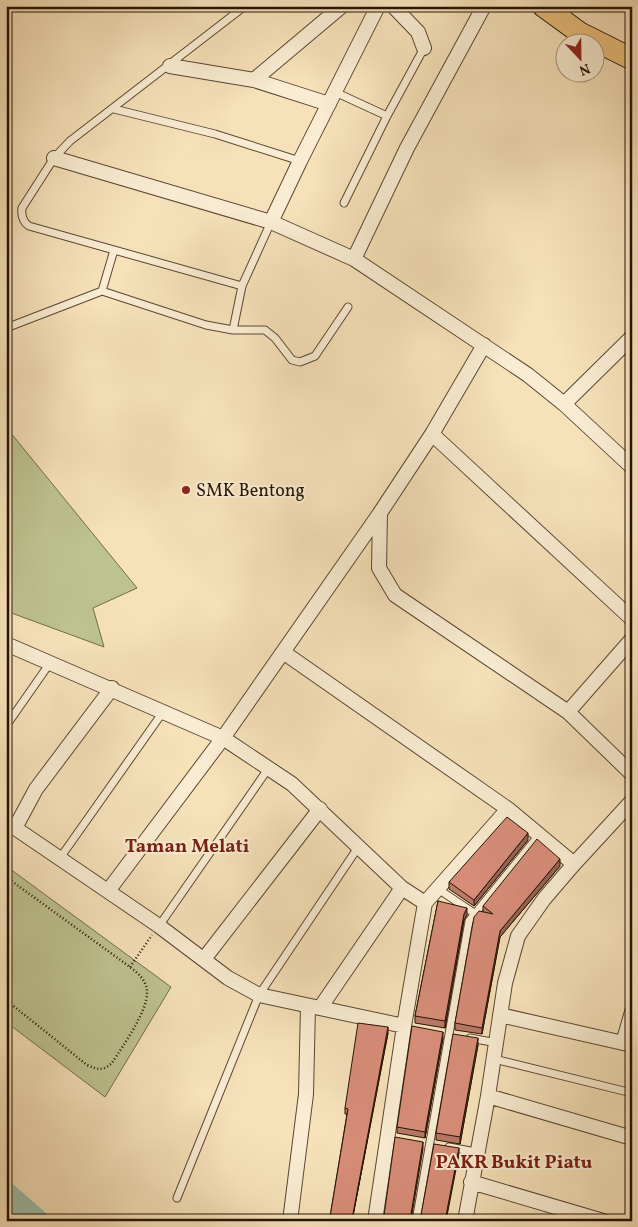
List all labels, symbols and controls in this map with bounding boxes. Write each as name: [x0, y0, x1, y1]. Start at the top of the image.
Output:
north arrow: [556, 32, 606, 82]
text: N: [576, 58, 593, 79]
place label: SMK Bentong: [196, 479, 305, 504]
marker: SMK Bentong: [180, 484, 192, 496]
district label: Taman Melati: [125, 834, 250, 860]
district label: PAKR Bukit Piatu: [436, 1150, 593, 1176]

